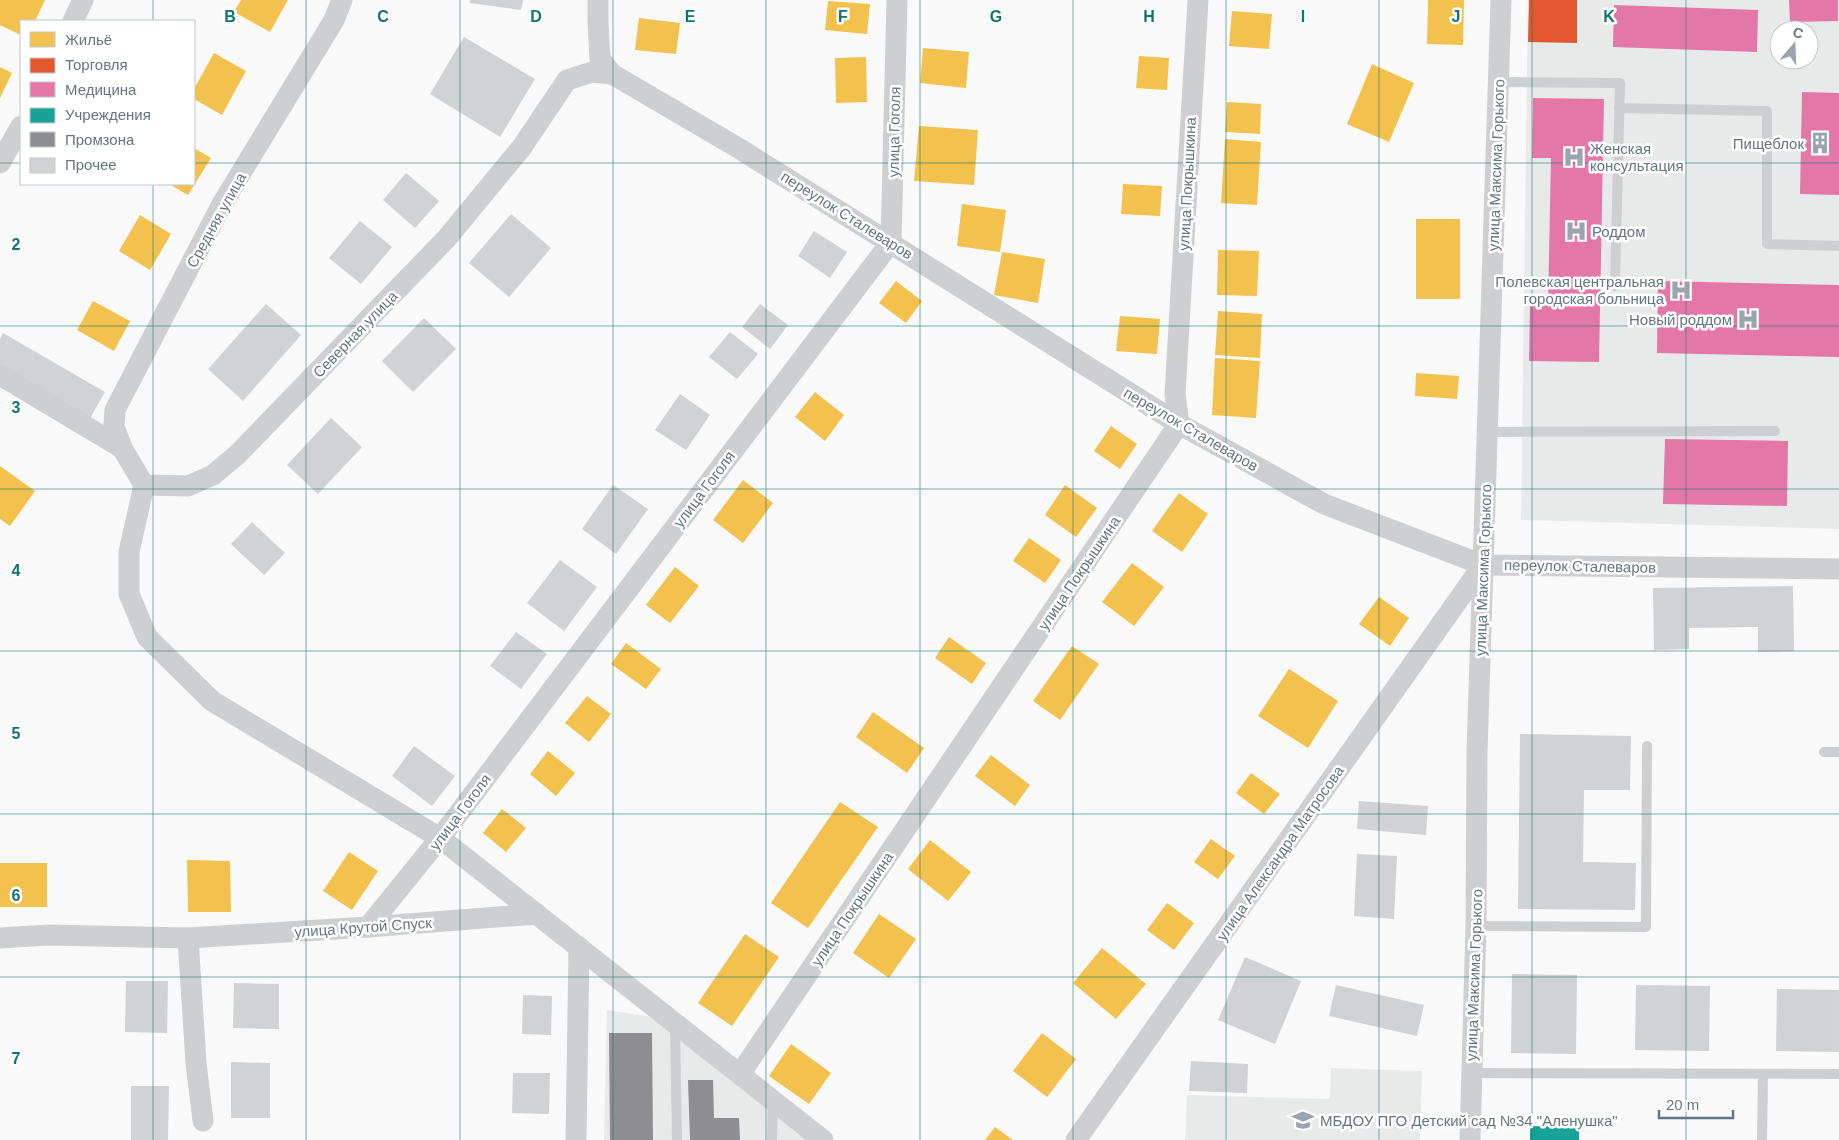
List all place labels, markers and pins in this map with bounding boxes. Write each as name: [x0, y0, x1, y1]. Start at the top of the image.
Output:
building icon: Пищеблок: [1807, 130, 1833, 156]
place label: Пищеблок: [1733, 135, 1804, 152]
place label: Женская консультация: [1590, 140, 1684, 174]
hospital icon: Женская консультация: [1561, 144, 1587, 170]
hospital icon: Роддом: [1563, 218, 1589, 244]
place label: Роддом: [1592, 223, 1646, 240]
place label: Полевская центральная городская больница: [1495, 273, 1665, 307]
hospital icon: Полевская центральная городская больница: [1668, 277, 1694, 303]
hospital icon: Новый роддом: [1735, 306, 1761, 332]
place label: Новый роддом: [1629, 311, 1732, 328]
school or university icon: МБДОУ ПГО Детский сад №34 "Аленушка": [1290, 1107, 1316, 1133]
place label: МБДОУ ПГО Детский сад №34 "Аленушка": [1320, 1112, 1618, 1129]

